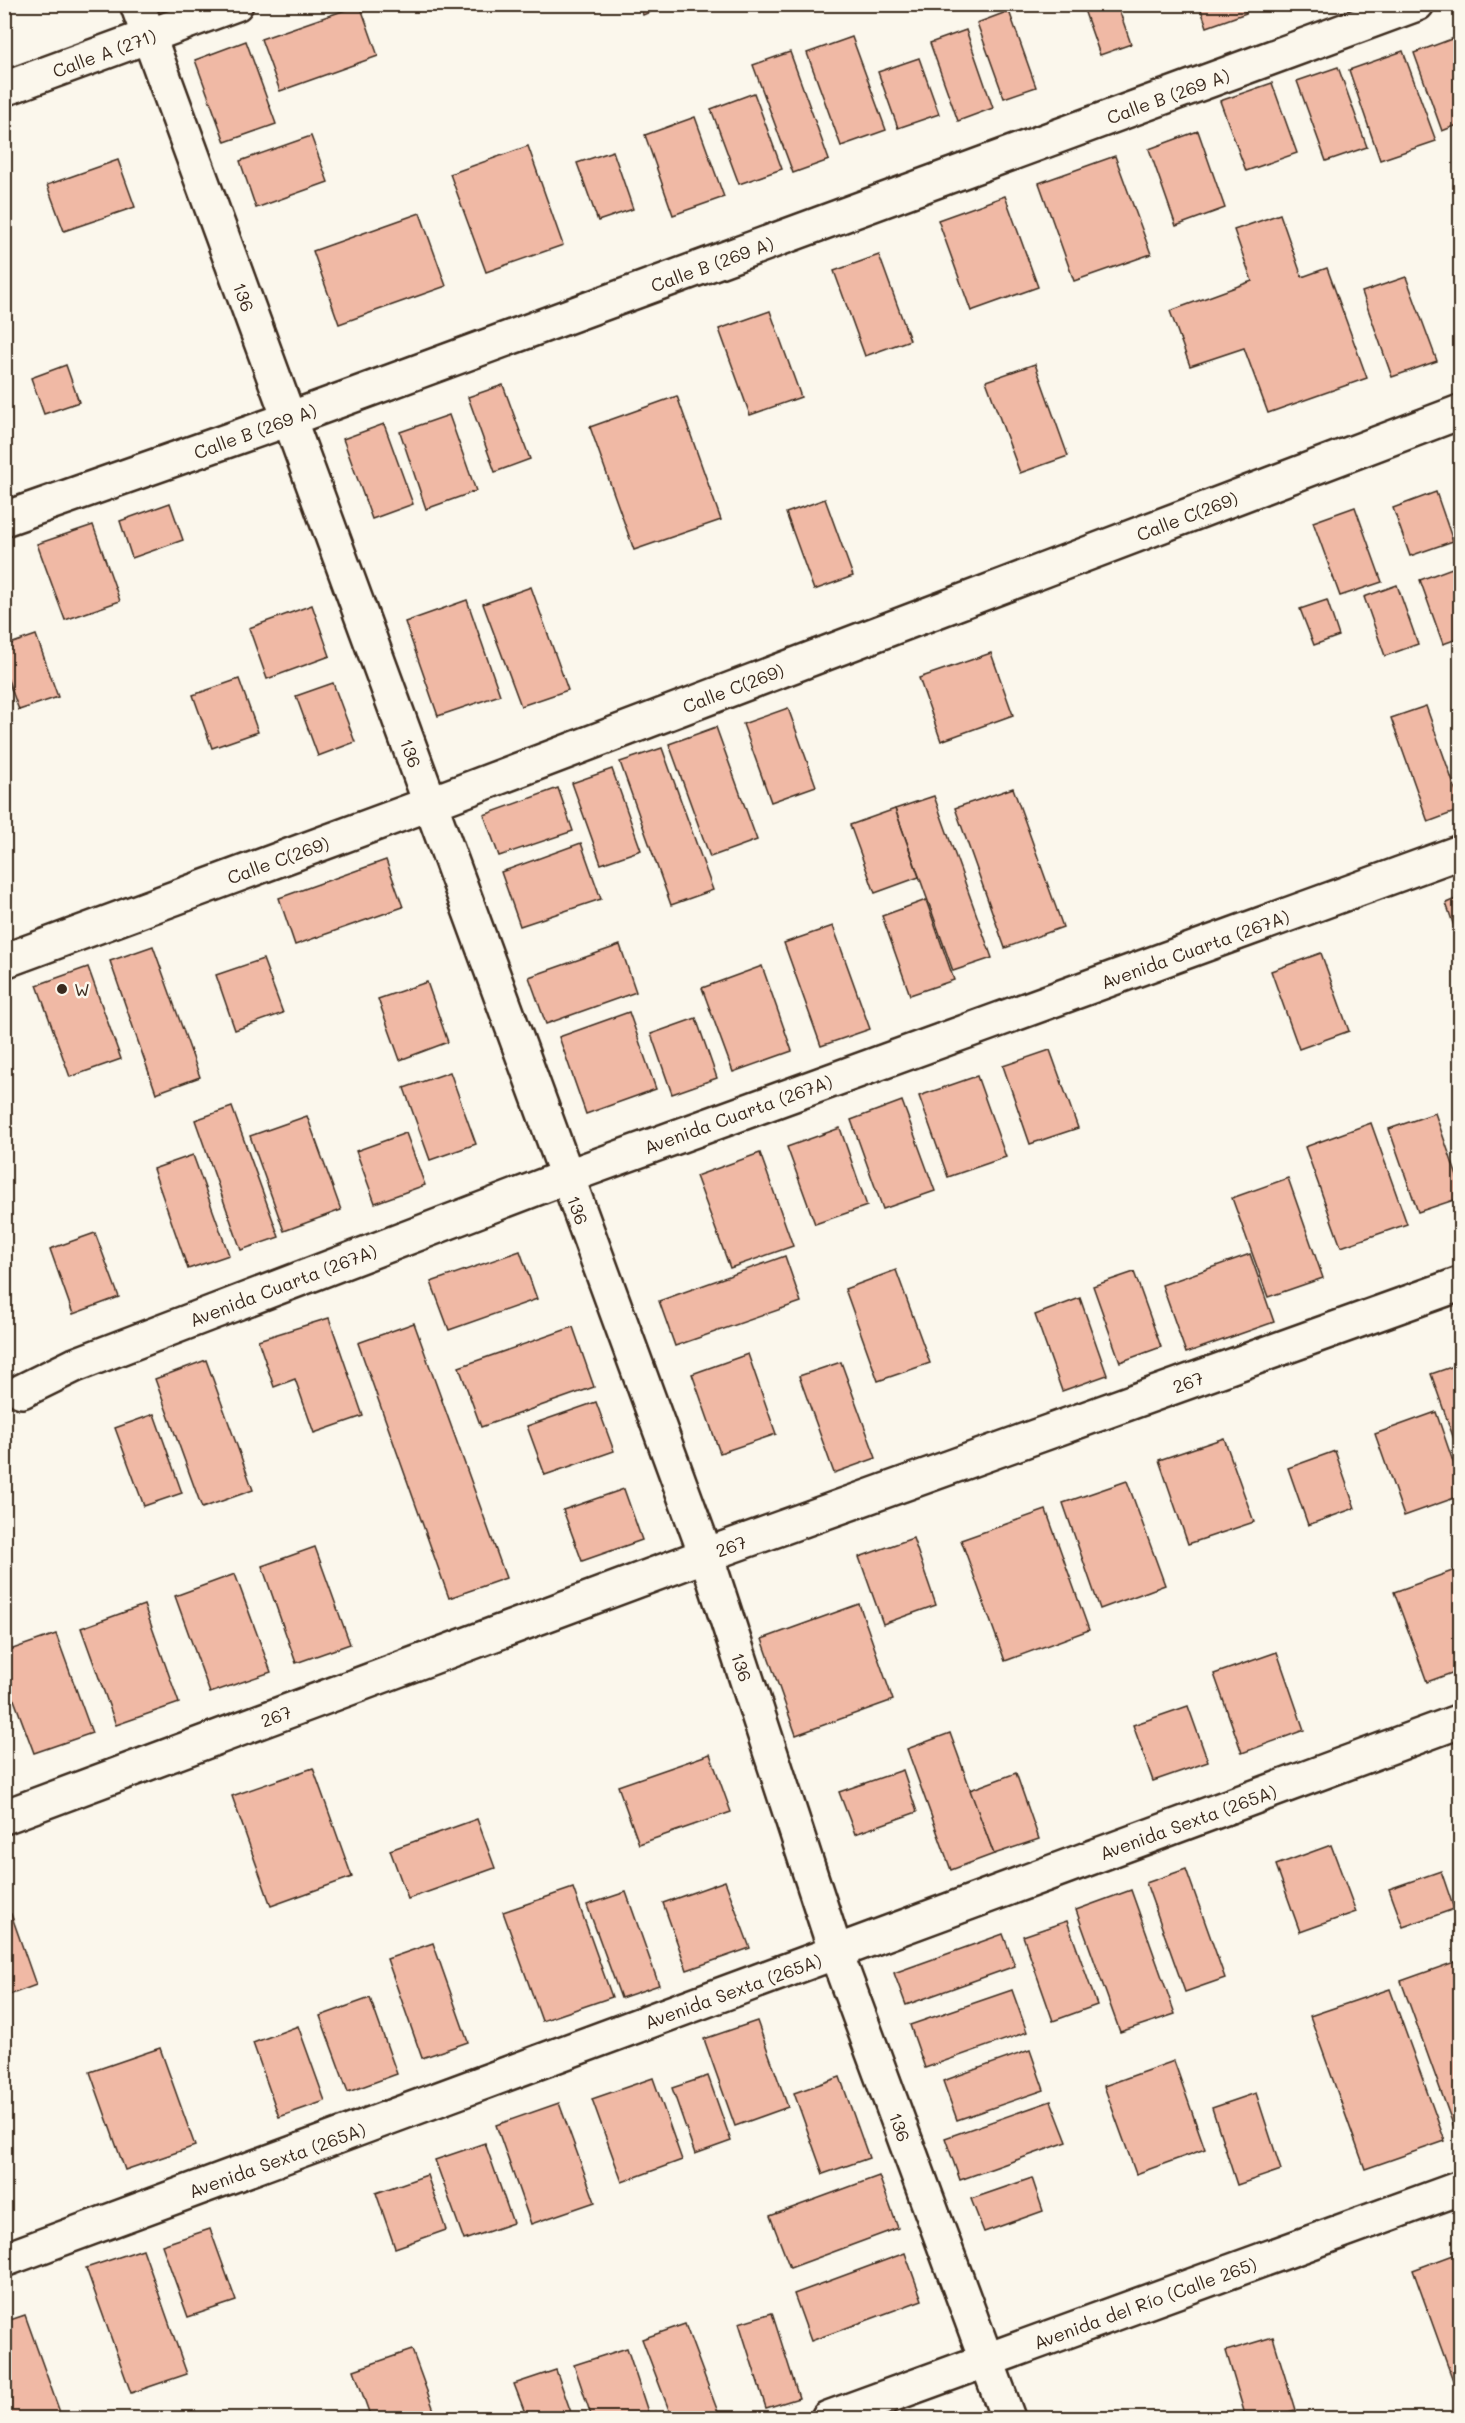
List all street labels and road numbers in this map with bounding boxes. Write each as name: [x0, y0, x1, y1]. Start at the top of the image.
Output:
street label: Calle A (271): [49, 23, 159, 83]
street label: Calle B (269 A): [1103, 63, 1233, 129]
street label: Calle B (269 A): [647, 231, 777, 297]
street label: 136: [228, 279, 260, 315]
street label: Calle B (269 A): [190, 398, 320, 464]
street label: Calle C(269): [1133, 486, 1241, 546]
street label: Calle C(269): [679, 658, 787, 718]
street label: 136: [395, 735, 427, 771]
street label: Calle C(269): [224, 830, 332, 890]
street label: Avenida Cuarta (267A): [1098, 904, 1292, 994]
street label: Avenida Cuarta (267A): [641, 1069, 835, 1159]
street label: 136: [562, 1192, 594, 1228]
street label: Avenida Cuarta (267A): [186, 1238, 380, 1332]
street label: 267: [1169, 1365, 1207, 1399]
street label: 267: [712, 1529, 750, 1563]
street label: 136: [726, 1649, 758, 1685]
street label: 267: [257, 1699, 295, 1733]
street label: Avenida Sexta (265A): [1096, 1779, 1280, 1865]
street label: Avenida Sexta (265A): [641, 1948, 825, 2034]
street label: 136: [884, 2109, 916, 2145]
street label: Avenida Sexta (265A): [185, 2117, 369, 2203]
street label: Avenida del Río (Calle 265): [1030, 2251, 1260, 2355]

